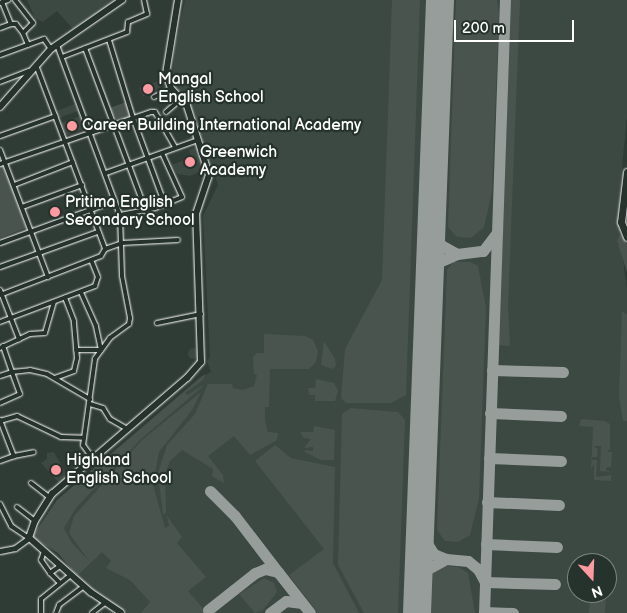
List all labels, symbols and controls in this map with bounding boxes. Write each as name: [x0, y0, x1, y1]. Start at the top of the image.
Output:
scale bar: [457, 10, 577, 42]
text: 200 m: [462, 19, 505, 38]
place label: Mangal English School: [158, 70, 264, 108]
marker: Mangal English School: [142, 83, 154, 95]
place label: Career Building International Academy: [82, 116, 361, 136]
marker: Career Building International Academy: [66, 120, 78, 132]
place label: Greenwich Academy: [200, 143, 277, 181]
marker: Greenwich Academy: [184, 156, 196, 168]
place label: Pritima English Secondary School: [65, 193, 196, 231]
marker: Pritima English Secondary School: [49, 206, 61, 218]
place label: Highland English School: [66, 451, 172, 489]
marker: Highland English School: [50, 464, 62, 476]
north arrow: [567, 553, 617, 603]
text: N: [589, 582, 605, 601]

